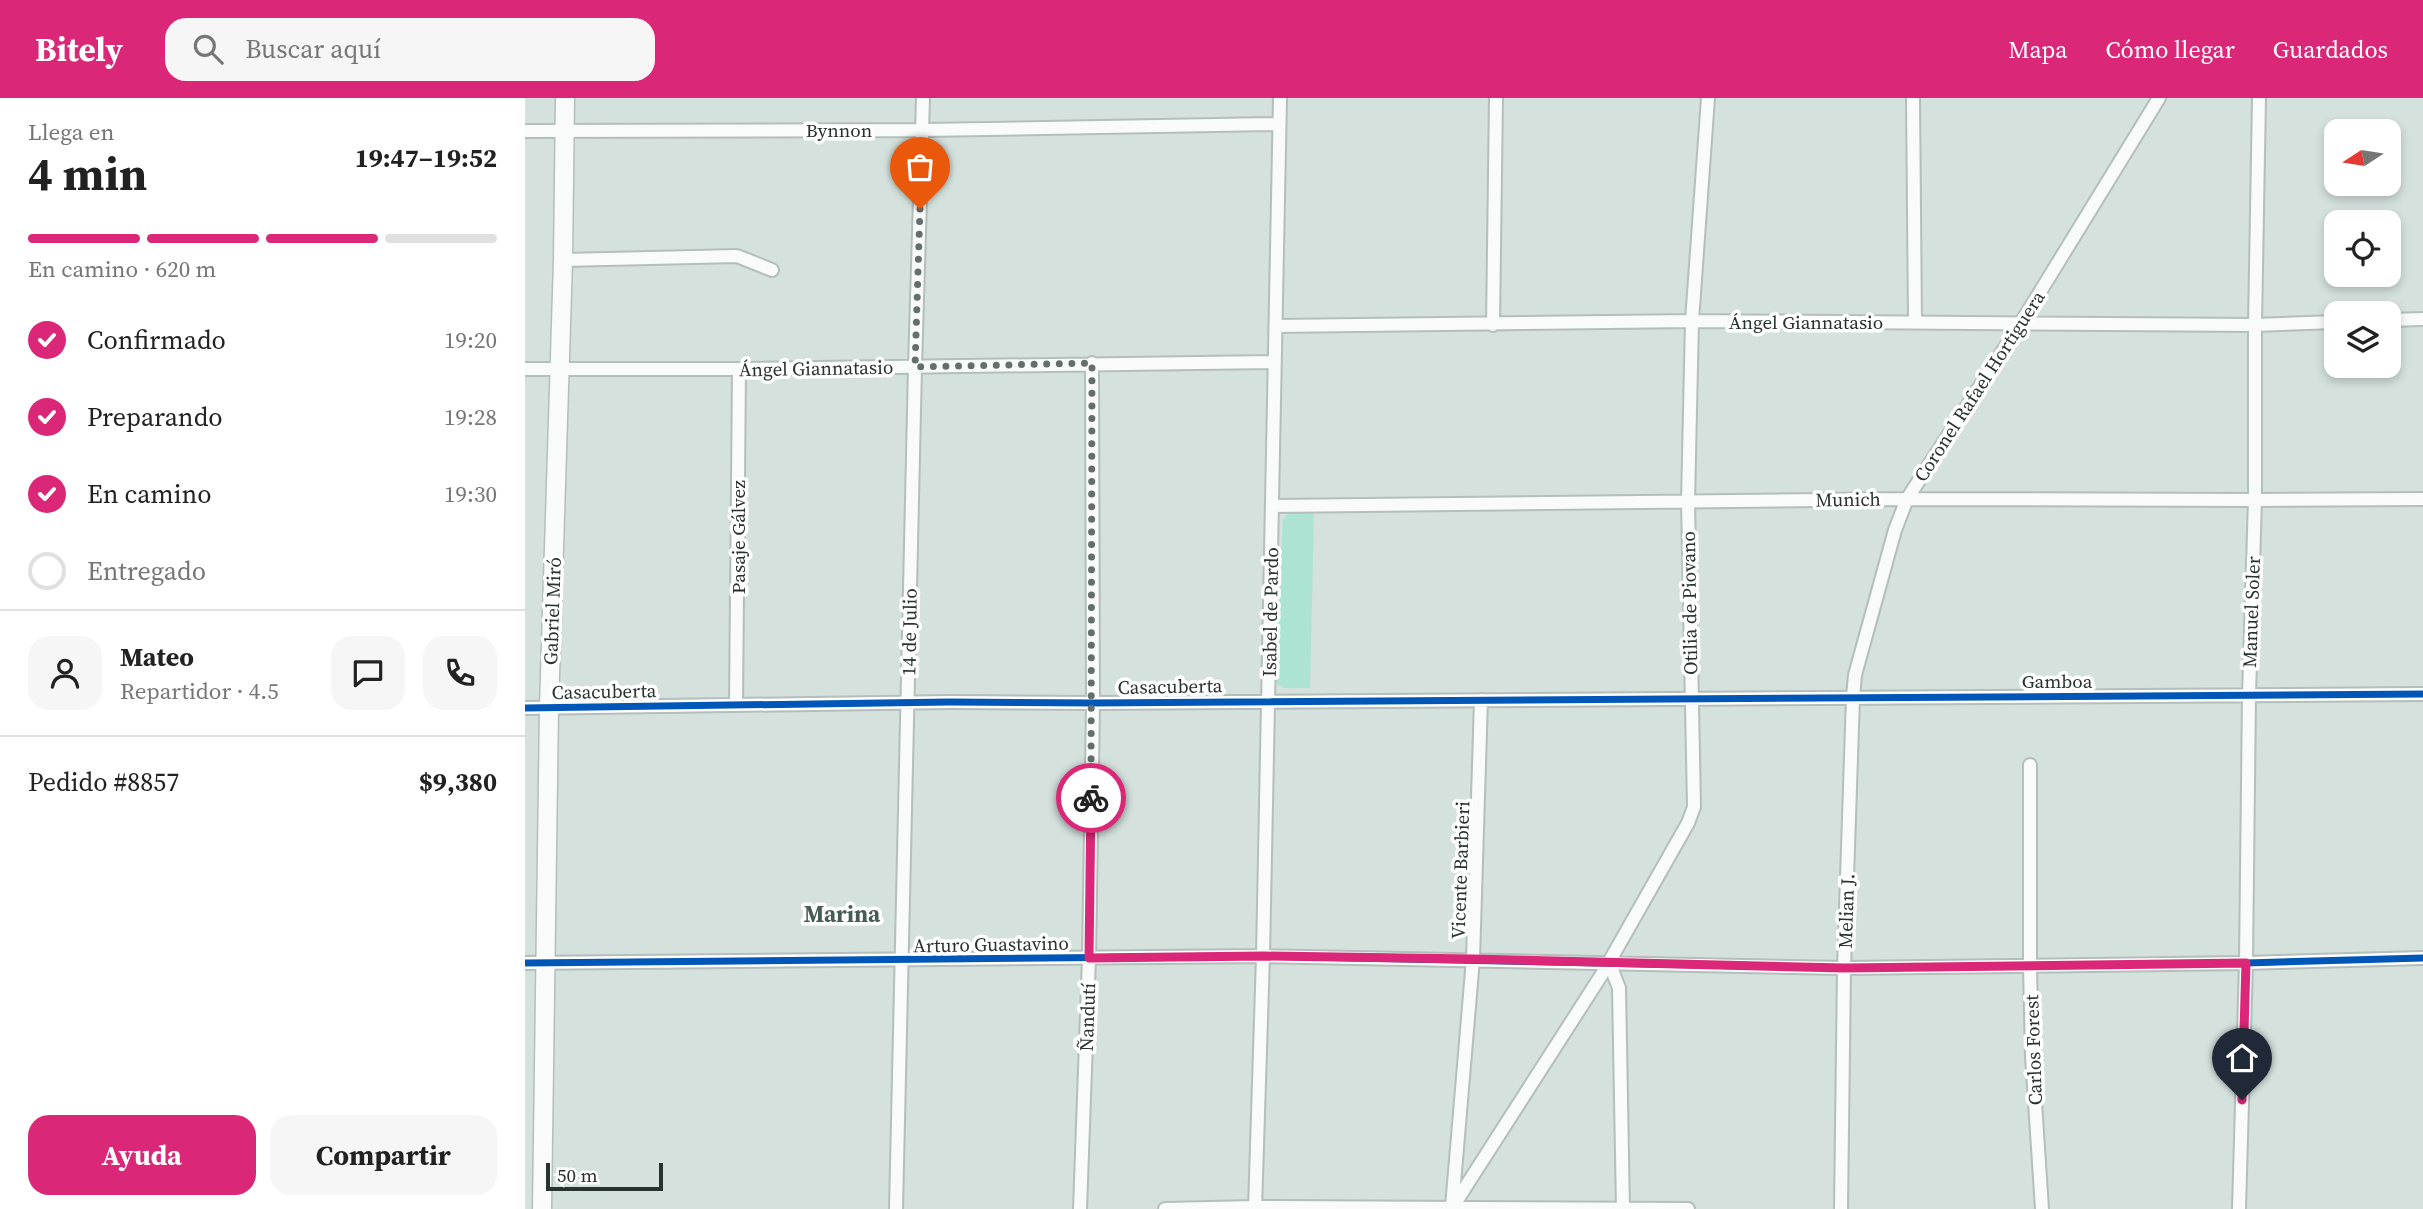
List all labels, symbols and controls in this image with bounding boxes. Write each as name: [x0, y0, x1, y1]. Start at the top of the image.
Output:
search box: [165, 18, 655, 81]
text: Bitely: [35, 27, 123, 72]
icon: search: [189, 30, 227, 68]
text: Buscar aquí: [245, 31, 381, 67]
text: Mapa: [2008, 33, 2067, 66]
text: Cómo llegar: [2105, 33, 2235, 66]
text: Guardados: [2273, 33, 2388, 66]
text: Llega en: [28, 116, 114, 148]
street label: Bynnon: [806, 117, 872, 143]
north arrow: [2324, 119, 2401, 196]
map controls: [2324, 119, 2401, 378]
pin: [890, 137, 950, 209]
text: 19:47–19:52: [355, 140, 497, 176]
text: 4 min: [28, 142, 147, 205]
icon: bag: [901, 148, 939, 186]
button: locate: [2324, 210, 2401, 287]
text: En camino · 620 m: [28, 253, 216, 285]
street label: Coronel Rafael Hortiguera: [1907, 285, 2051, 487]
button: layers: [2324, 301, 2401, 378]
street label: Ángel Giannatasio: [1729, 309, 1883, 335]
icon: check: [28, 321, 66, 359]
text: Confirmado: [87, 322, 226, 358]
text: 19:20: [444, 324, 497, 356]
street label: Ángel Giannatasio: [739, 354, 893, 382]
icon: check: [28, 398, 66, 436]
text: Preparando: [87, 399, 223, 435]
text: 19:28: [444, 401, 497, 433]
icon: check: [28, 475, 66, 513]
text: En camino: [87, 476, 212, 512]
text: 19:30: [444, 478, 497, 510]
street label: Pasaje Gálvez: [725, 480, 751, 594]
street label: Munich: [1815, 485, 1881, 513]
street label: Otilia de Piovano: [1675, 531, 1703, 675]
street label: Isabel de Pardo: [1256, 547, 1284, 677]
text: Entregado: [87, 553, 206, 589]
street label: Manuel Soler: [2236, 556, 2266, 668]
street label: Gabriel Miró: [537, 557, 567, 665]
street label: 14 de Julio: [895, 588, 923, 676]
button: person: [28, 636, 102, 710]
button: chat: [331, 636, 405, 710]
button: phone: [423, 636, 497, 710]
text: Mateo: [120, 639, 194, 675]
street label: Gamboa: [2022, 668, 2093, 694]
street label: Casacuberta: [1117, 672, 1223, 700]
text: Repartidor · 4.5: [120, 675, 279, 707]
street label: Casacuberta: [551, 677, 657, 705]
courier: [1056, 763, 1126, 833]
text: Pedido #8857: [28, 764, 179, 800]
text: $9,380: [419, 764, 497, 800]
icon: bike: [1072, 779, 1110, 817]
street label: Vicente Barbieri: [1445, 800, 1475, 939]
street label: Melian J.: [1832, 873, 1860, 949]
district label: Marina: [804, 898, 881, 930]
street label: Arturo Guastavino: [913, 930, 1069, 958]
street label: Ñandutí: [1073, 982, 1101, 1052]
street label: Carlos Forest: [2018, 993, 2048, 1106]
pin: [2212, 1028, 2272, 1100]
icon: home: [2223, 1039, 2261, 1077]
button: Ayuda: [28, 1115, 256, 1195]
button: Compartir: [270, 1115, 497, 1195]
scale bar: [546, 1160, 663, 1192]
text: 50 m: [557, 1162, 598, 1188]

